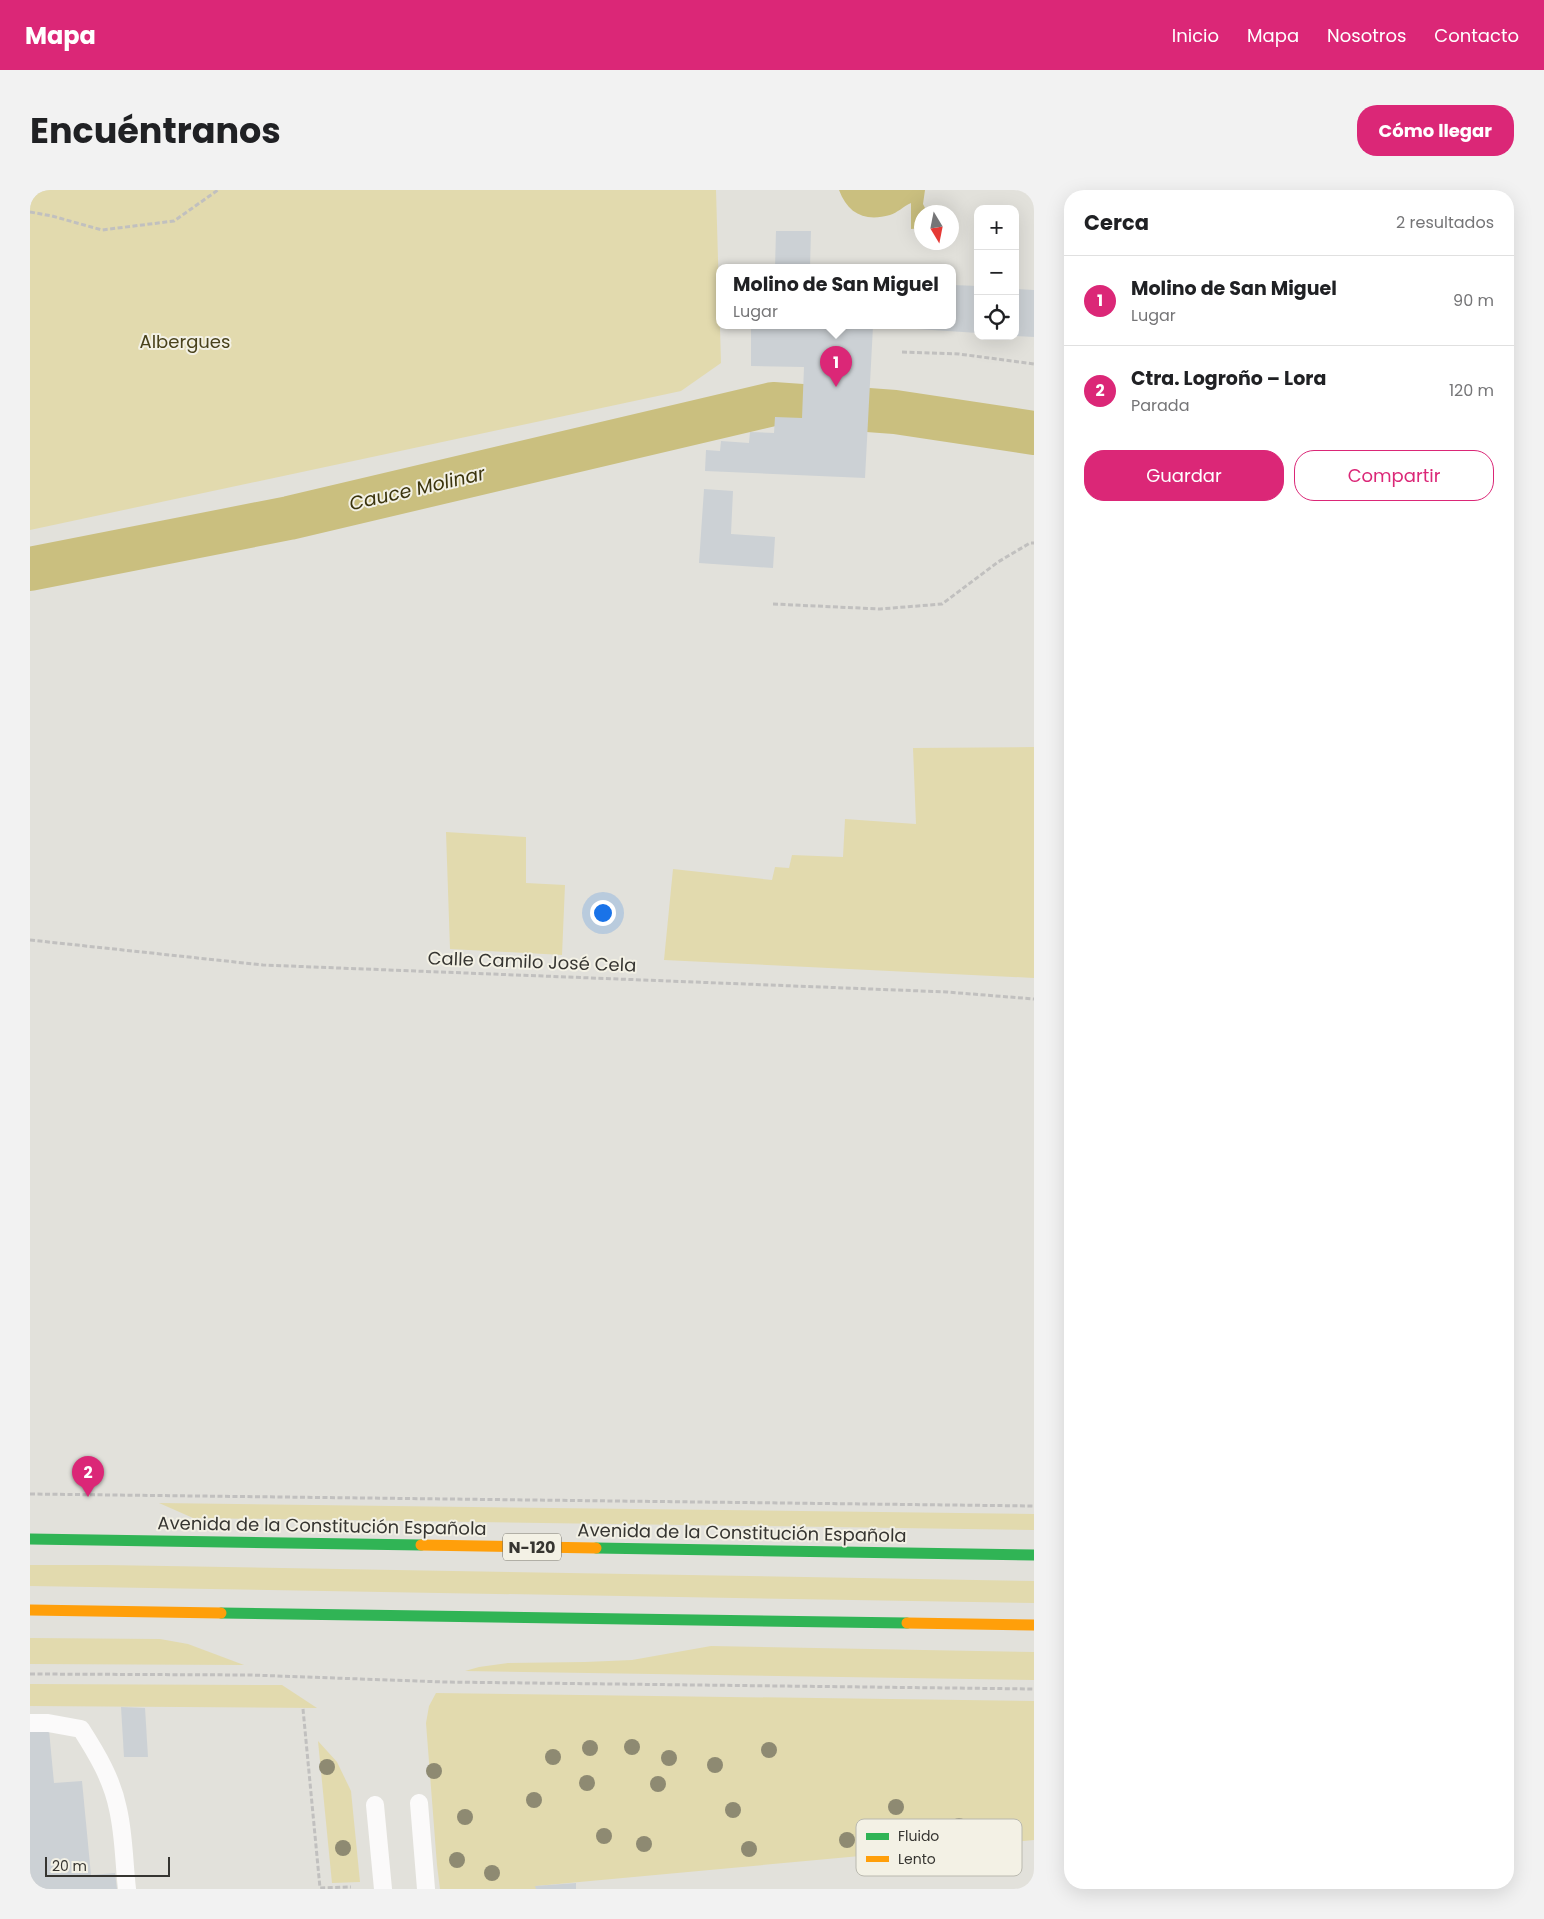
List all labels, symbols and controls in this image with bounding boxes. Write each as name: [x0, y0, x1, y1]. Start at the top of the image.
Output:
text: Mapa: [25, 19, 96, 52]
text: Inicio: [1172, 23, 1219, 48]
text: Mapa: [1247, 23, 1299, 48]
text: Nosotros: [1327, 23, 1406, 48]
text: Contacto: [1434, 23, 1519, 48]
button: Cómo llegar: [1357, 105, 1514, 156]
text: Encuéntranos: [30, 106, 281, 155]
north arrow: [914, 205, 959, 250]
map controls: [974, 205, 1019, 340]
button: +: [974, 205, 1019, 250]
text: Cerca: [1084, 208, 1149, 237]
text: 2 resultados: [1396, 211, 1494, 234]
button: −: [974, 250, 1019, 295]
popup: [716, 264, 956, 329]
text: Molino de San Miguel: [733, 271, 939, 298]
text: Molino de San Miguel: [1131, 275, 1337, 302]
text: 1: [1097, 289, 1103, 312]
text: 90 m: [1453, 289, 1494, 312]
button: locate: [974, 295, 1019, 340]
text: Lugar: [733, 300, 778, 323]
text: Lugar: [1131, 304, 1176, 327]
park label: Albergues: [140, 329, 230, 354]
pin: 1: [820, 346, 852, 387]
text: Ctra. Logroño – Lora: [1131, 365, 1326, 392]
text: 2: [1095, 379, 1105, 402]
text: 120 m: [1449, 379, 1494, 402]
text: Parada: [1131, 394, 1190, 417]
button: Guardar: [1084, 450, 1284, 501]
button: Compartir: [1294, 450, 1494, 501]
water label: Cauce Molinar: [347, 460, 489, 517]
your location: [590, 900, 616, 926]
street label: Calle Camilo José Cela: [427, 945, 637, 978]
pin: 2: [72, 1456, 104, 1497]
street label: Avenida de la Constitución Española: [157, 1510, 487, 1541]
street label: Avenida de la Constitución Española: [577, 1517, 907, 1548]
road number: N-120: [503, 1534, 561, 1560]
legend: [856, 1819, 1022, 1876]
text: Fluido: [898, 1826, 939, 1846]
text: Lento: [898, 1849, 936, 1869]
scale bar: [45, 1854, 170, 1877]
text: 20 m: [52, 1856, 87, 1876]

